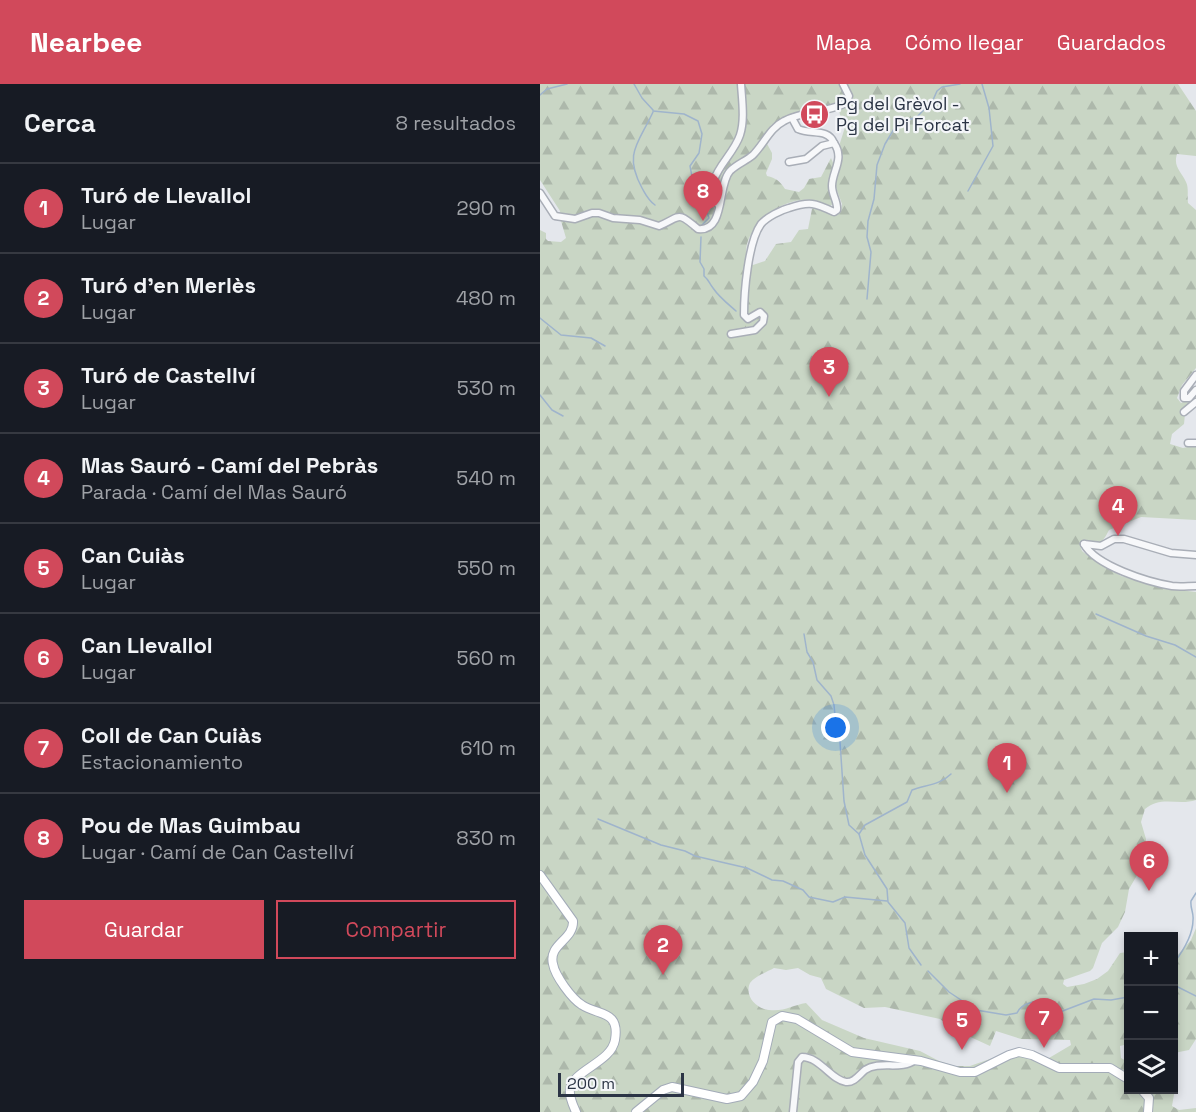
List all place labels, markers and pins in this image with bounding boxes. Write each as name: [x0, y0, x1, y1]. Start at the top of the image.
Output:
place label: Pg del Grèvol - Pg del Pi Forcat: [836, 92, 970, 136]
bus stop icon: Pg del Grèvol - Pg del Pi Forcat: [799, 98, 831, 130]
pin: 8: [684, 172, 722, 221]
pin: 3: [810, 348, 848, 397]
pin: 4: [1098, 486, 1138, 536]
pin: 1: [988, 744, 1026, 793]
pin: 6: [1130, 842, 1168, 891]
pin: 2: [644, 926, 682, 975]
pin: 7: [1024, 998, 1064, 1048]
pin: 5: [942, 1000, 982, 1050]

